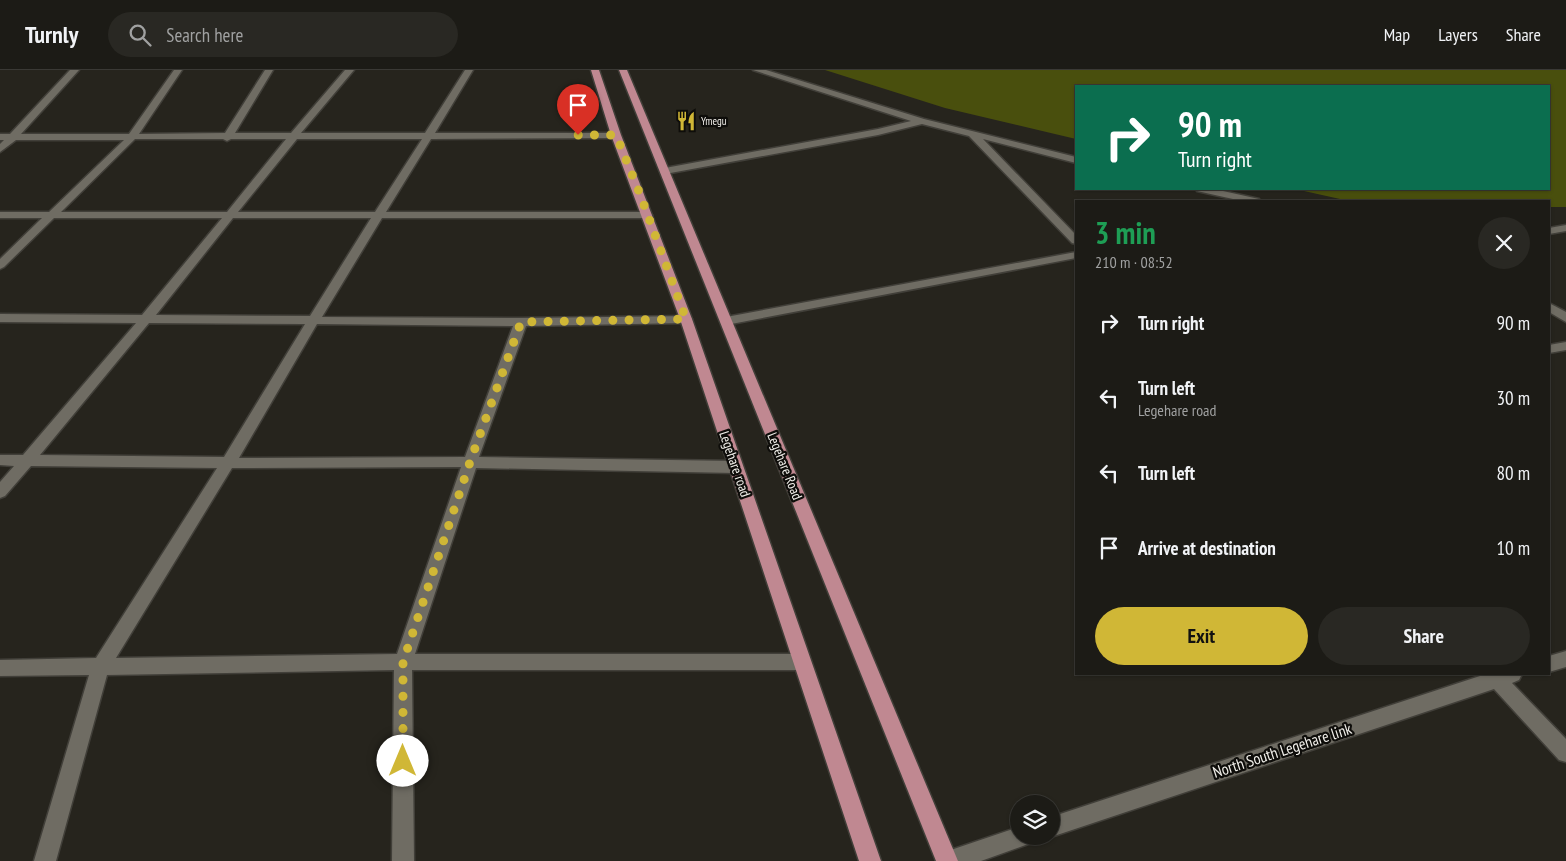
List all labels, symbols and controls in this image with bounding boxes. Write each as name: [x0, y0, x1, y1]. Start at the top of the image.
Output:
search box: [108, 12, 458, 57]
text: Turnly: [25, 19, 78, 50]
icon: search: [126, 21, 154, 49]
text: Search here: [166, 23, 243, 47]
text: Map: [1384, 23, 1410, 46]
text: Layers: [1438, 23, 1478, 46]
text: Share: [1506, 23, 1541, 46]
pin: [557, 84, 599, 135]
icon: arrive: [564, 91, 592, 119]
text: 90 m: [1178, 101, 1242, 147]
icon: right: [1095, 105, 1160, 170]
restaurant icon: Ymegu: [675, 110, 697, 132]
place label: Ymegu: [701, 114, 727, 128]
text: Turn right: [1178, 145, 1252, 173]
text: 3 min: [1095, 213, 1156, 252]
button: close: [1478, 217, 1530, 269]
text: 210 m · 08:52: [1095, 252, 1173, 272]
icon: right: [1095, 309, 1123, 337]
text: Turn right: [1138, 311, 1204, 335]
text: 90 m: [1497, 311, 1530, 335]
text: Turn left: [1138, 376, 1195, 400]
icon: left: [1095, 384, 1123, 412]
text: 30 m: [1497, 386, 1530, 410]
text: Legehare road: [1138, 400, 1216, 420]
street label: Legehare road: [715, 429, 755, 499]
street label: Legehare Road: [763, 430, 807, 502]
icon: left: [1095, 459, 1123, 487]
text: Turn left: [1138, 461, 1195, 485]
text: 80 m: [1497, 461, 1530, 485]
icon: arrive: [1095, 534, 1123, 562]
text: Arrive at destination: [1138, 536, 1276, 560]
text: 10 m: [1497, 536, 1530, 560]
button: Exit: [1095, 607, 1308, 665]
button: Share: [1318, 607, 1530, 665]
street label: North South Legehare link: [1210, 718, 1355, 782]
position arrow: [376, 734, 428, 786]
map controls: [1010, 795, 1060, 845]
button: layers: [1010, 795, 1060, 845]

